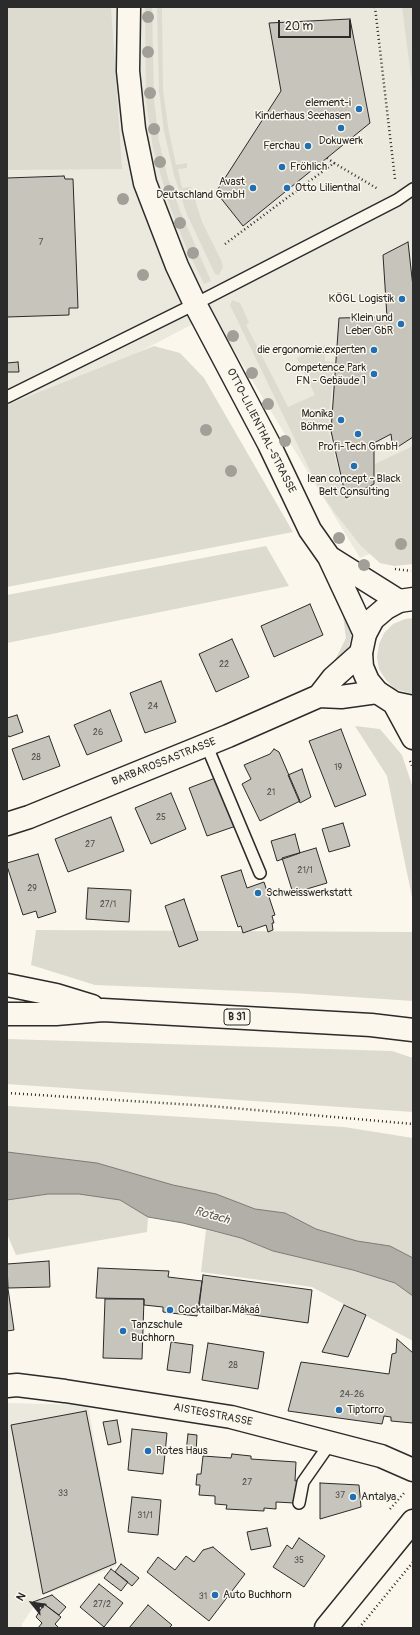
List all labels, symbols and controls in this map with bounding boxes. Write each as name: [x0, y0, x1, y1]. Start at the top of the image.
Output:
scale bar: [280, 12, 353, 38]
text: 20 m: [285, 19, 313, 34]
place label: element-i Kinderhaus Seehasen: [255, 96, 351, 122]
marker: element-i Kinderhaus Seehasen: [354, 104, 364, 114]
marker: Dokuwerk: [336, 123, 346, 133]
place label: Dokuwerk: [319, 134, 363, 148]
place label: Ferchau: [263, 139, 300, 153]
marker: Ferchau: [303, 141, 313, 151]
place label: Fröhlich: [290, 160, 327, 174]
marker: Fröhlich: [277, 162, 287, 172]
place label: Avast Deutschland GmbH: [156, 175, 245, 201]
place label: Otto Lilienthal: [295, 181, 361, 195]
marker: Avast Deutschland GmbH: [248, 183, 258, 193]
marker: Otto Lilienthal: [282, 183, 292, 193]
house number: 7: [39, 238, 43, 248]
place label: KÖGL Logistik: [329, 292, 394, 306]
marker: KÖGL Logistik: [397, 294, 407, 304]
place label: Klein und Leber GbR: [345, 311, 393, 337]
marker: Klein und Leber GbR: [396, 319, 406, 329]
place label: die ergonomie.experten: [257, 343, 366, 357]
marker: die ergonomie.experten: [369, 345, 379, 355]
place label: Competence Park FN - Gebäude 1: [285, 361, 366, 387]
street label: OTTO-LILIENTHAL-STRASSE: [224, 366, 298, 496]
marker: Competence Park FN - Gebäude 1: [369, 369, 379, 379]
place label: Monika Böhme: [300, 407, 333, 433]
marker: Monika Böhme: [336, 415, 346, 425]
marker: Profi-Tech GmbH: [353, 429, 363, 439]
place label: Profi-Tech GmbH: [318, 440, 398, 454]
marker: lean concept - Black Belt Consulting: [349, 461, 359, 471]
place label: lean concept - Black Belt Consulting: [307, 472, 401, 498]
house number: 22: [219, 660, 229, 670]
house number: 24: [148, 702, 158, 712]
house number: 26: [93, 728, 103, 738]
street label: BARBAROSSASTRASSE: [110, 735, 218, 789]
house number: 28: [31, 753, 41, 763]
house number: 19: [334, 763, 342, 773]
house number: 21: [267, 788, 275, 798]
house number: 25: [156, 813, 166, 823]
house number: 27: [85, 840, 95, 850]
house number: 21/1: [297, 866, 313, 876]
house number: 29: [27, 884, 37, 894]
place label: Schweisswerkstatt: [266, 886, 352, 900]
marker: Schweisswerkstatt: [253, 888, 263, 898]
house number: 27/1: [100, 900, 116, 910]
road number: B 31: [224, 1009, 250, 1025]
water label: Rotach: [193, 1204, 231, 1228]
place label: Cocktailbar Mákaá: [178, 1303, 260, 1317]
marker: Cocktailbar Mákaá: [165, 1305, 175, 1315]
place label: Tanzschule Buchhorn: [131, 1318, 182, 1344]
marker: Tanzschule Buchhorn: [118, 1326, 128, 1336]
house number: 28: [228, 1361, 238, 1371]
house number: 24-26: [340, 1390, 364, 1400]
street label: AISTEGSTRASSE: [172, 1401, 254, 1429]
place label: Tiptorro: [347, 1403, 384, 1417]
marker: Tiptorro: [334, 1405, 344, 1415]
place label: Rotes Haus: [156, 1444, 208, 1458]
marker: Rotes Haus: [143, 1446, 153, 1456]
house number: 27: [242, 1478, 252, 1488]
house number: 33: [58, 1489, 68, 1499]
place label: Antalya: [361, 1490, 396, 1504]
house number: 37: [335, 1491, 345, 1501]
marker: Antalya: [348, 1492, 358, 1502]
house number: 31/1: [137, 1511, 153, 1521]
house number: 35: [294, 1556, 304, 1566]
north arrow: [12, 1583, 52, 1623]
place label: Auto Buchhorn: [223, 1588, 292, 1602]
text: N: [14, 1590, 29, 1603]
marker: Auto Buchhorn: [210, 1590, 220, 1600]
house number: 31: [199, 1592, 207, 1602]
house number: 27/2: [93, 1600, 111, 1610]

